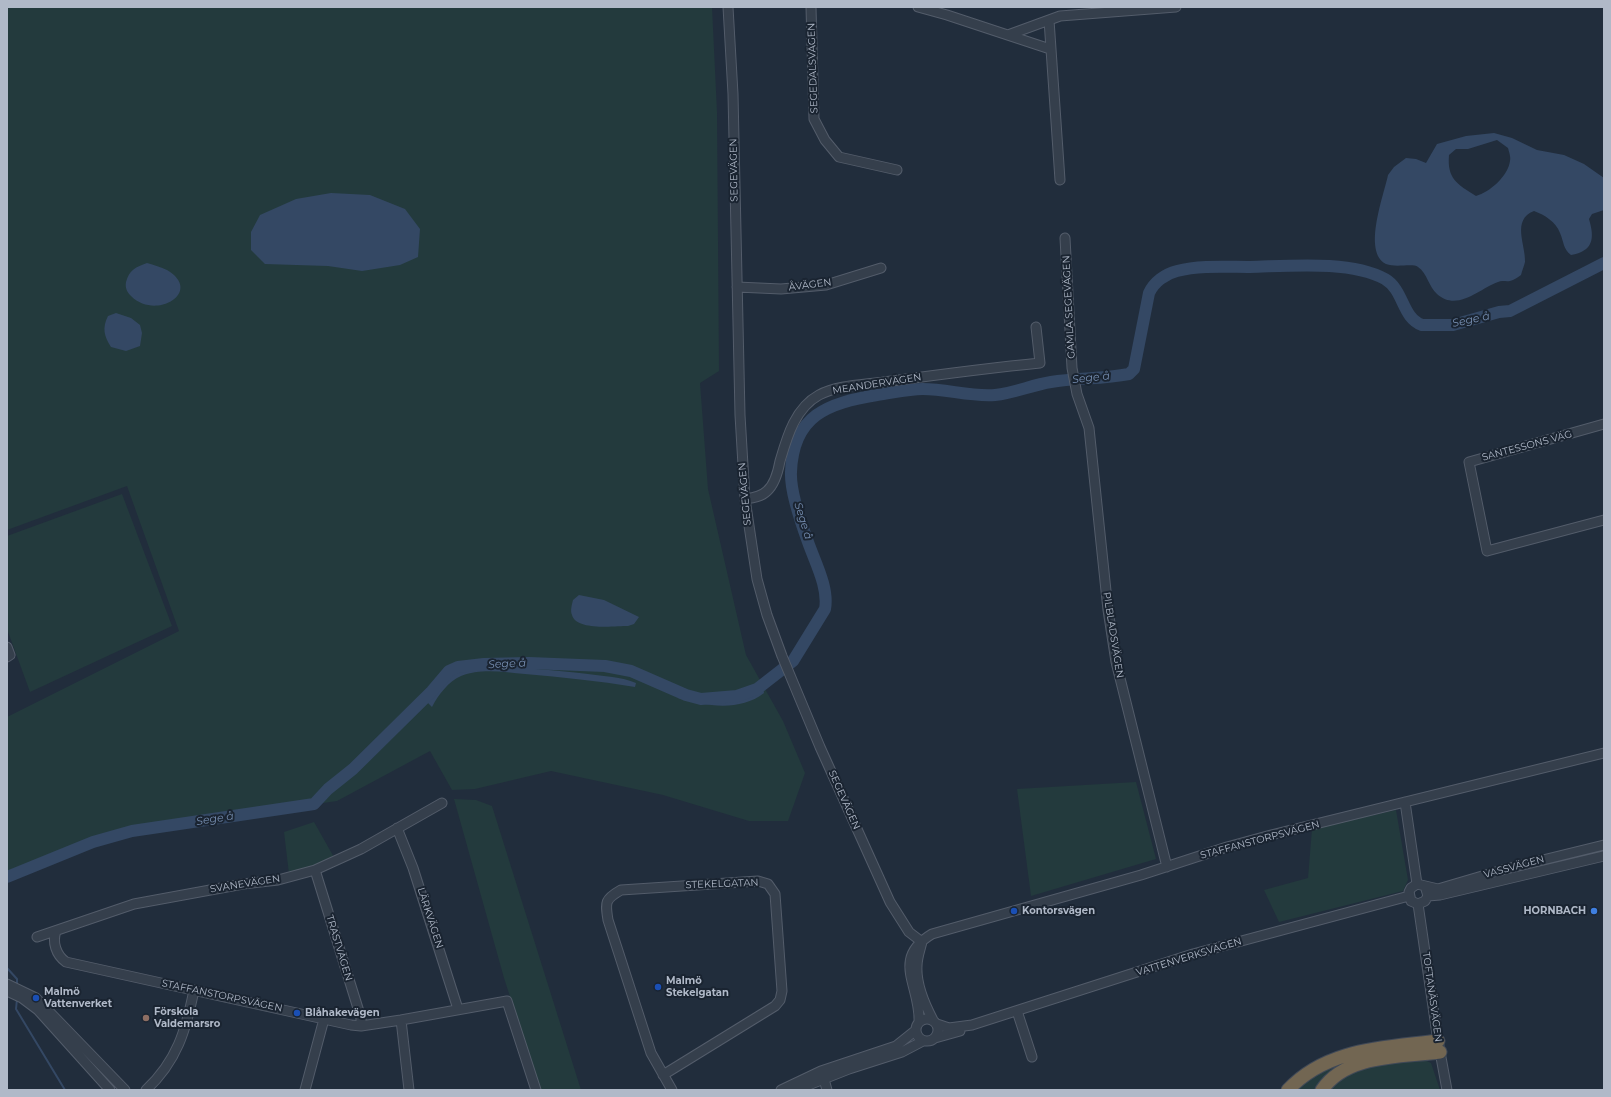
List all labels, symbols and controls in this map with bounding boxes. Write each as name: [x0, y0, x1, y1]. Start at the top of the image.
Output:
street label: SEGEDALSVÄGEN: [805, 22, 821, 114]
street label: SEGEVÄGEN: [727, 138, 741, 202]
street label: GAMLA SEGEVÄGEN: [1060, 255, 1078, 359]
street label: ÅVÄGEN: [788, 276, 832, 294]
water label: Sege å: [1451, 310, 1491, 330]
water label: Sege å: [1071, 369, 1111, 387]
street label: MEANDERVÄGEN: [832, 371, 922, 397]
street label: SANTESSONS VÄG: [1481, 428, 1573, 464]
street label: SEGEVÄGEN: [736, 462, 754, 526]
water label: Sege å: [791, 501, 815, 541]
street label: PILBLADSVÄGEN: [1100, 591, 1126, 679]
water label: Sege å: [488, 656, 526, 672]
street label: SEGEVÄGEN: [826, 769, 862, 831]
water label: Sege å: [195, 810, 235, 828]
street label: STAFFANSTORPSVÄGEN: [1199, 818, 1321, 862]
street label: VASSVÄGEN: [1482, 853, 1546, 881]
street label: SVANEVÄGEN: [209, 873, 281, 895]
street label: STEKELGATAN: [685, 877, 759, 891]
street label: LÄRKVÄGEN: [415, 886, 445, 950]
place label: Kontorsvägen: [1022, 905, 1095, 917]
place label: HORNBACH: [1524, 905, 1586, 917]
marker: Kontorsvägen: [1009, 906, 1019, 916]
marker: HORNBACH: [1589, 906, 1599, 916]
street label: TRASTVÄGEN: [323, 914, 355, 982]
street label: VATTENVERKSVÄGEN: [1135, 935, 1243, 979]
street label: TOFTANÄSVÄGEN: [1420, 951, 1444, 1043]
place label: Malmö Stekelgatan: [666, 975, 729, 998]
street label: STAFFANSTORPSVÄGEN: [161, 977, 283, 1015]
marker: Malmö Stekelgatan: [653, 982, 663, 992]
place label: Malmö Vattenverket: [44, 986, 112, 1010]
marker: Malmö Vattenverket: [31, 993, 41, 1003]
place label: Förskola Valdemarsro: [154, 1006, 220, 1030]
place label: Blåhakevägen: [305, 1007, 380, 1019]
marker: Blåhakevägen: [292, 1008, 302, 1018]
marker: Förskola Valdemarsro: [141, 1013, 151, 1023]

